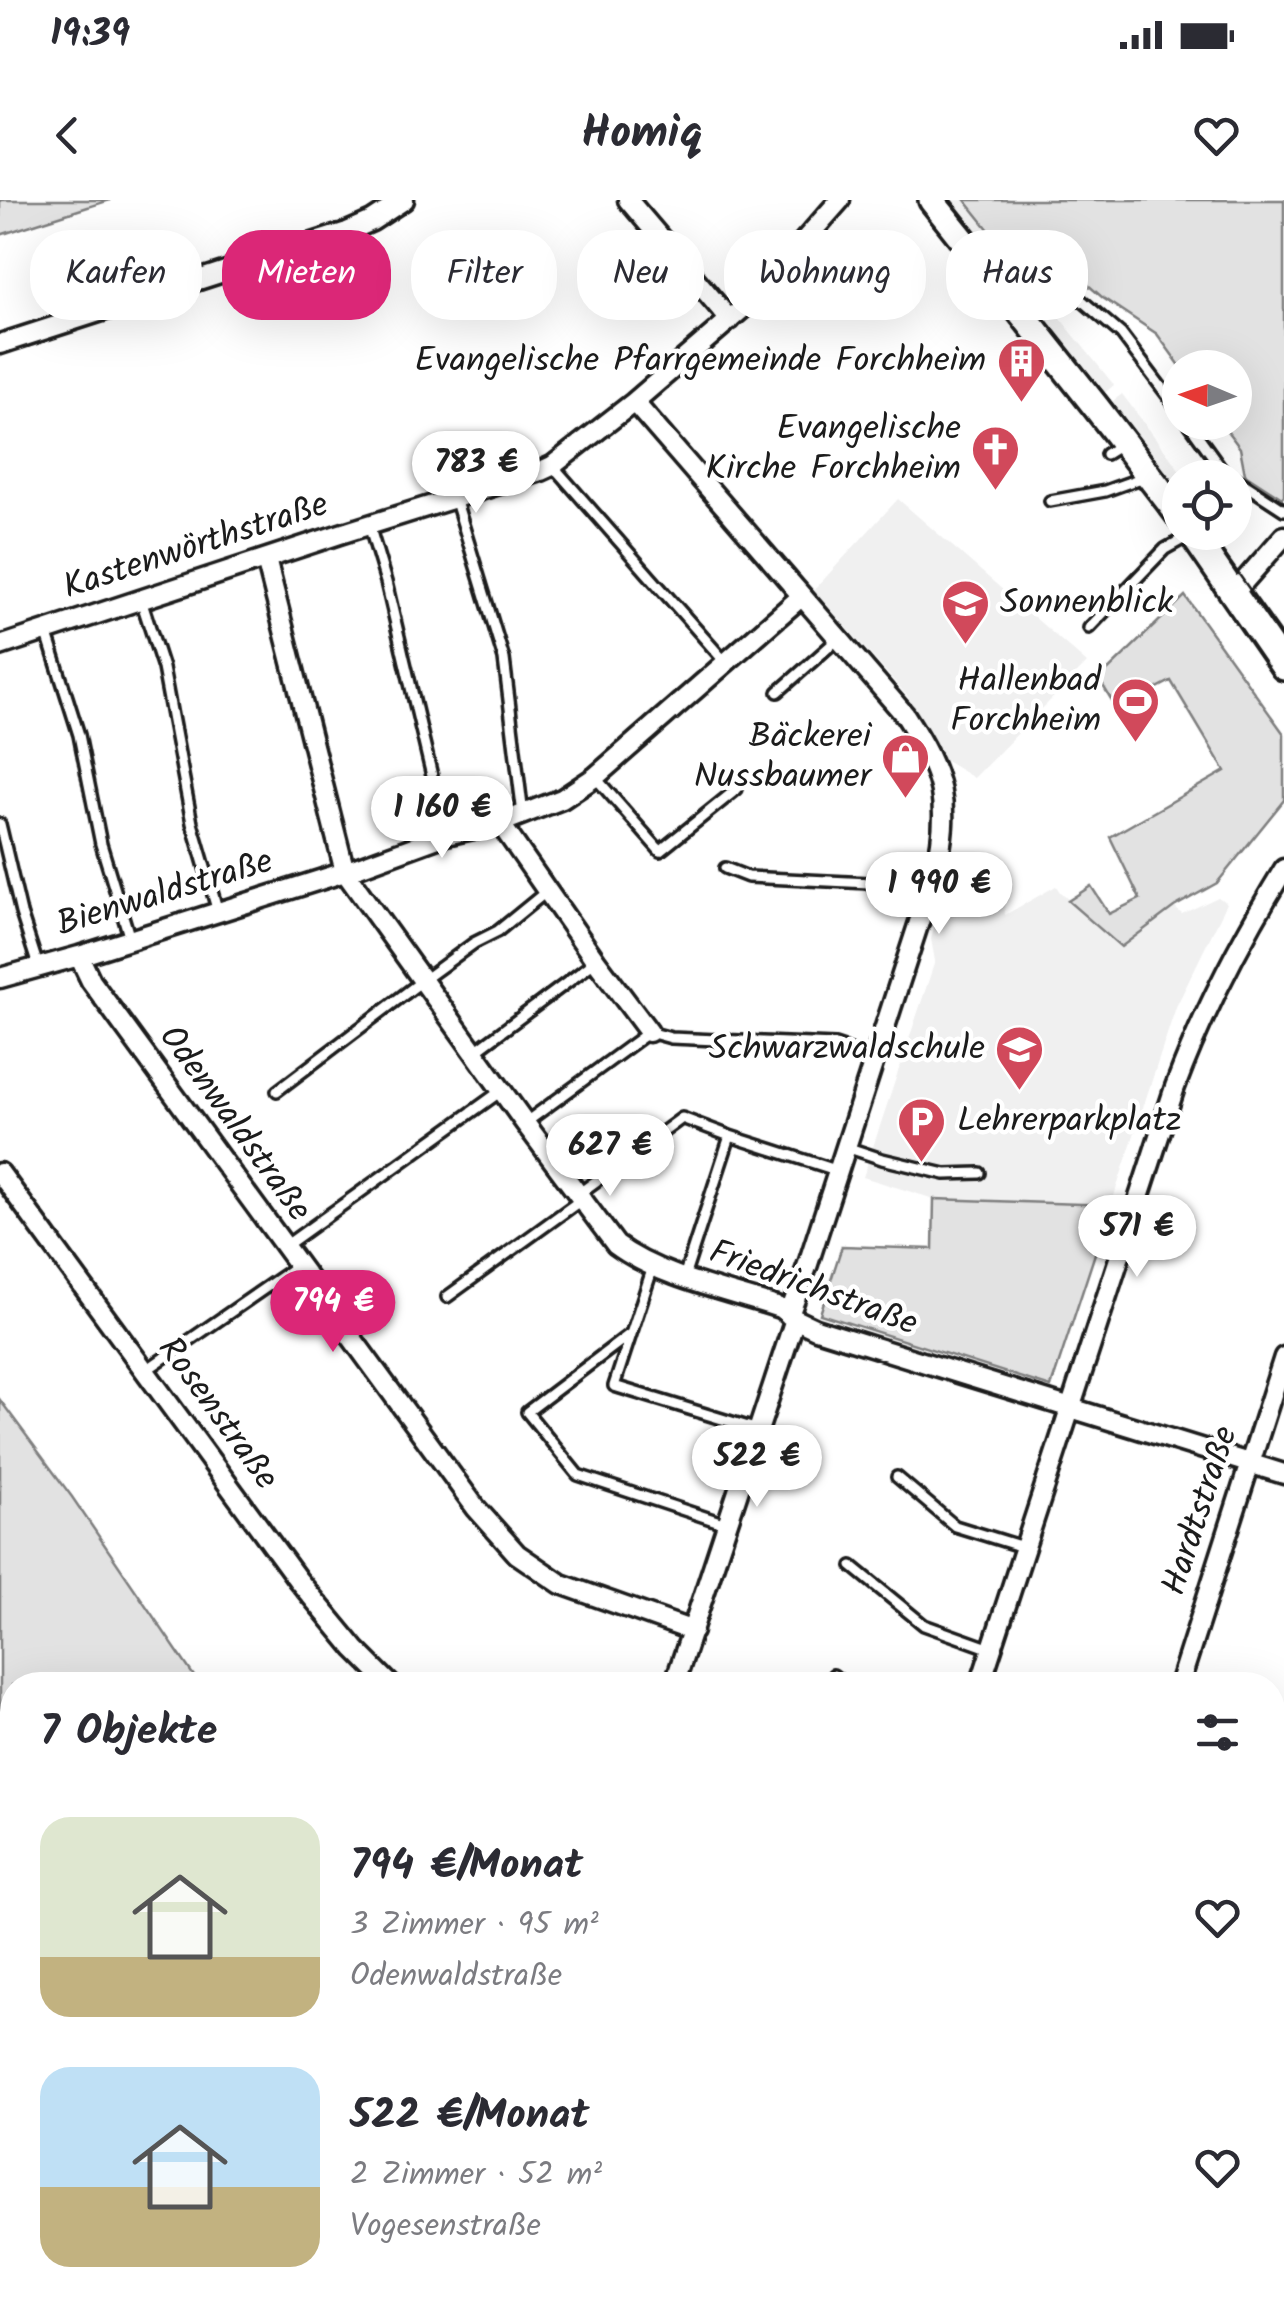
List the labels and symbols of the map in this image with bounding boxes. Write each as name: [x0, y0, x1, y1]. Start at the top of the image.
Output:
place label: Evangelische Pfarrgemeinde Forchheim: [415, 334, 986, 390]
building icon: Evangelische Pfarrgemeinde Forchheim: [995, 336, 1047, 404]
north arrow: [1162, 350, 1252, 440]
place label: Evangelische Kirche Forchheim: [705, 402, 961, 498]
church icon: Evangelische Kirche Forchheim: [970, 424, 1022, 492]
pin: 783 €: [406, 431, 546, 516]
street label: Kastenwörthstraße: [56, 478, 336, 616]
place label: Sonnenblick: [1000, 576, 1174, 632]
school or university icon: Sonnenblick: [939, 578, 991, 646]
place label: Hallenbad Forchheim: [950, 654, 1103, 750]
sports icon: Hallenbad Forchheim: [1110, 676, 1162, 744]
place label: Bäckerei Nussbaumer: [694, 710, 873, 806]
shop icon: Bäckerei Nussbaumer: [880, 732, 932, 800]
pin: 1 160 €: [350, 776, 534, 861]
street label: Bienwaldstraße: [50, 834, 280, 953]
pin: 1 990 €: [847, 852, 1031, 937]
street label: Odenwaldstraße: [143, 1014, 325, 1235]
place label: Schwarzwaldschule: [709, 1022, 985, 1078]
school or university icon: Schwarzwaldschule: [994, 1024, 1046, 1092]
place label: Lehrerparkplatz: [957, 1094, 1181, 1150]
parking icon: Lehrerparkplatz: [896, 1096, 948, 1164]
pin: 627 €: [540, 1114, 680, 1199]
pin: 571 €: [1067, 1195, 1207, 1280]
street label: Friedrichstraße: [701, 1225, 925, 1353]
pin: 794 €: [263, 1270, 403, 1355]
street label: Rosenstraße: [142, 1325, 292, 1503]
street label: Hardtstraße: [1147, 1419, 1255, 1603]
pin: 522 €: [687, 1425, 827, 1510]

